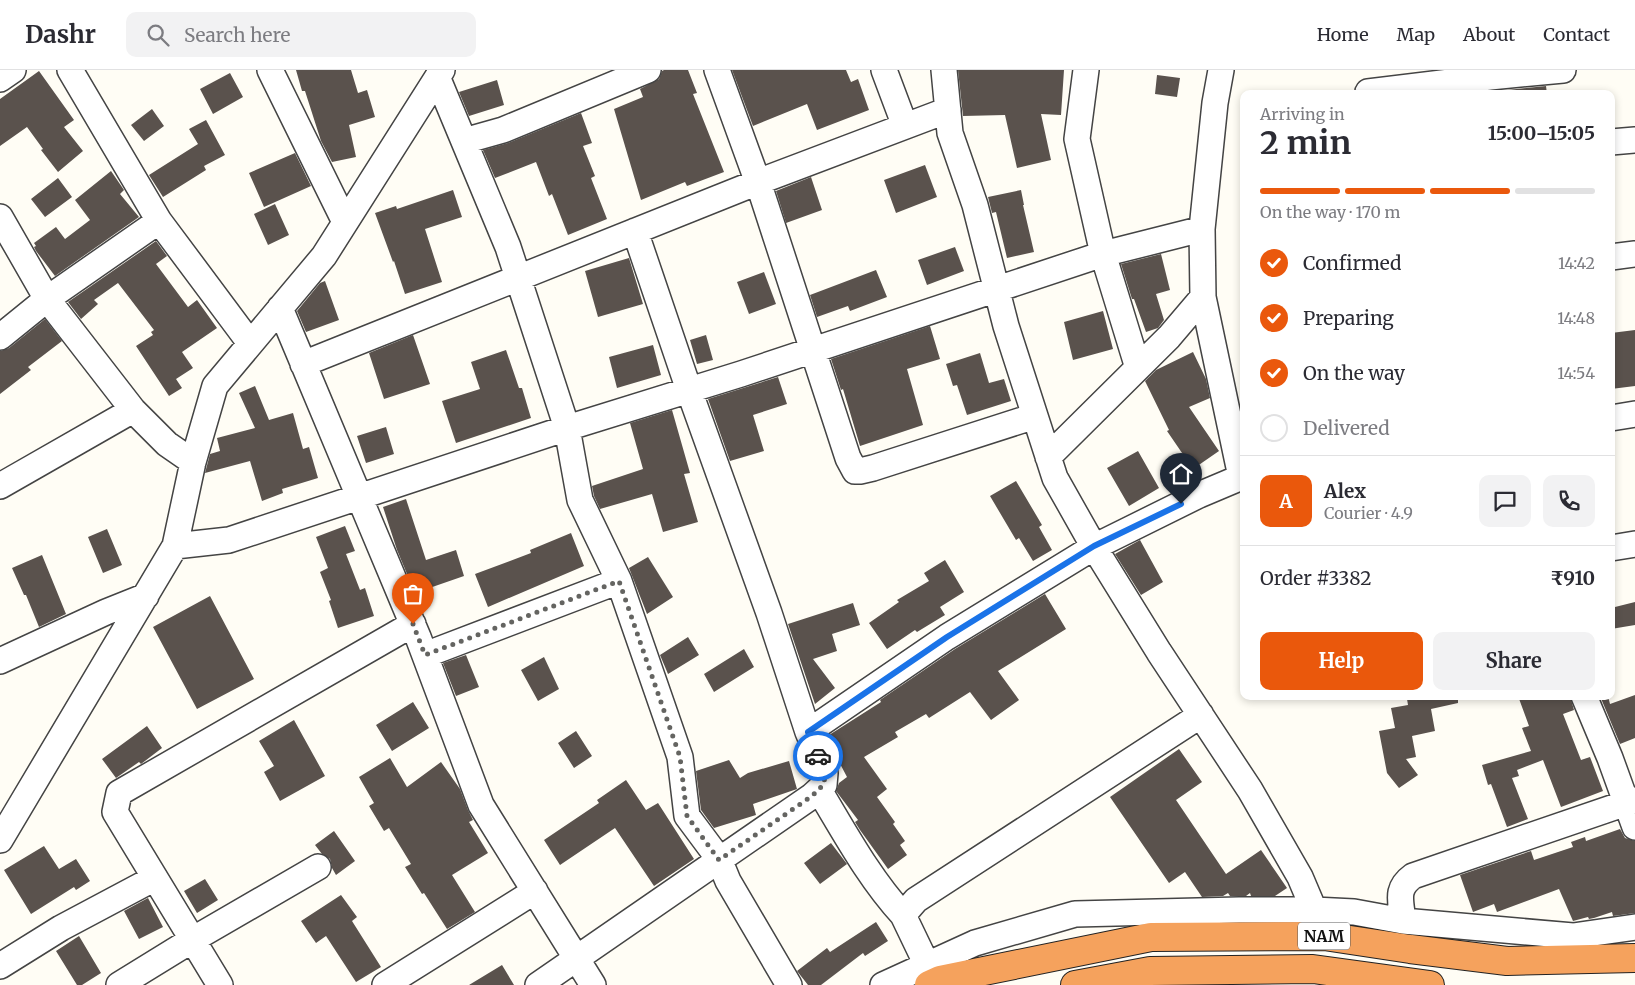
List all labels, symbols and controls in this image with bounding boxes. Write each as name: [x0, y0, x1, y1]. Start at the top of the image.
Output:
search box: [126, 12, 476, 57]
text: Dashr: [25, 19, 96, 50]
icon: search: [144, 21, 172, 49]
text: Search here: [184, 23, 290, 47]
text: Home: [1317, 23, 1369, 46]
text: Map: [1397, 23, 1435, 46]
text: About: [1463, 23, 1515, 46]
text: Contact: [1543, 23, 1610, 46]
text: Arriving in: [1260, 104, 1345, 124]
text: 15:00–15:05: [1488, 121, 1595, 145]
text: 2 min: [1260, 123, 1351, 163]
text: On the way · 170 m: [1260, 202, 1400, 222]
icon: check: [1260, 249, 1288, 277]
text: Confirmed: [1303, 251, 1401, 275]
text: 14:42: [1558, 253, 1595, 273]
icon: check: [1260, 304, 1288, 332]
text: Preparing: [1303, 306, 1394, 330]
text: 14:48: [1557, 308, 1595, 328]
icon: check: [1260, 359, 1288, 387]
text: On the way: [1303, 361, 1405, 385]
text: 14:54: [1557, 363, 1595, 383]
text: Delivered: [1303, 416, 1390, 440]
pin: [1160, 453, 1202, 504]
icon: home: [1167, 460, 1195, 488]
button: chat: [1479, 475, 1531, 527]
button: phone: [1543, 475, 1595, 527]
text: Alex: [1324, 479, 1366, 503]
text: A: [1279, 489, 1293, 513]
text: Courier · 4.9: [1324, 503, 1413, 523]
text: Order #3382: [1260, 566, 1371, 590]
text: ₹910: [1550, 566, 1595, 590]
pin: [392, 573, 434, 624]
icon: bag: [399, 580, 427, 608]
button: Help: [1260, 632, 1423, 690]
button: Share: [1433, 632, 1595, 690]
courier: [793, 731, 843, 781]
icon: car: [804, 742, 832, 770]
road number: NAM: [1298, 922, 1350, 949]

